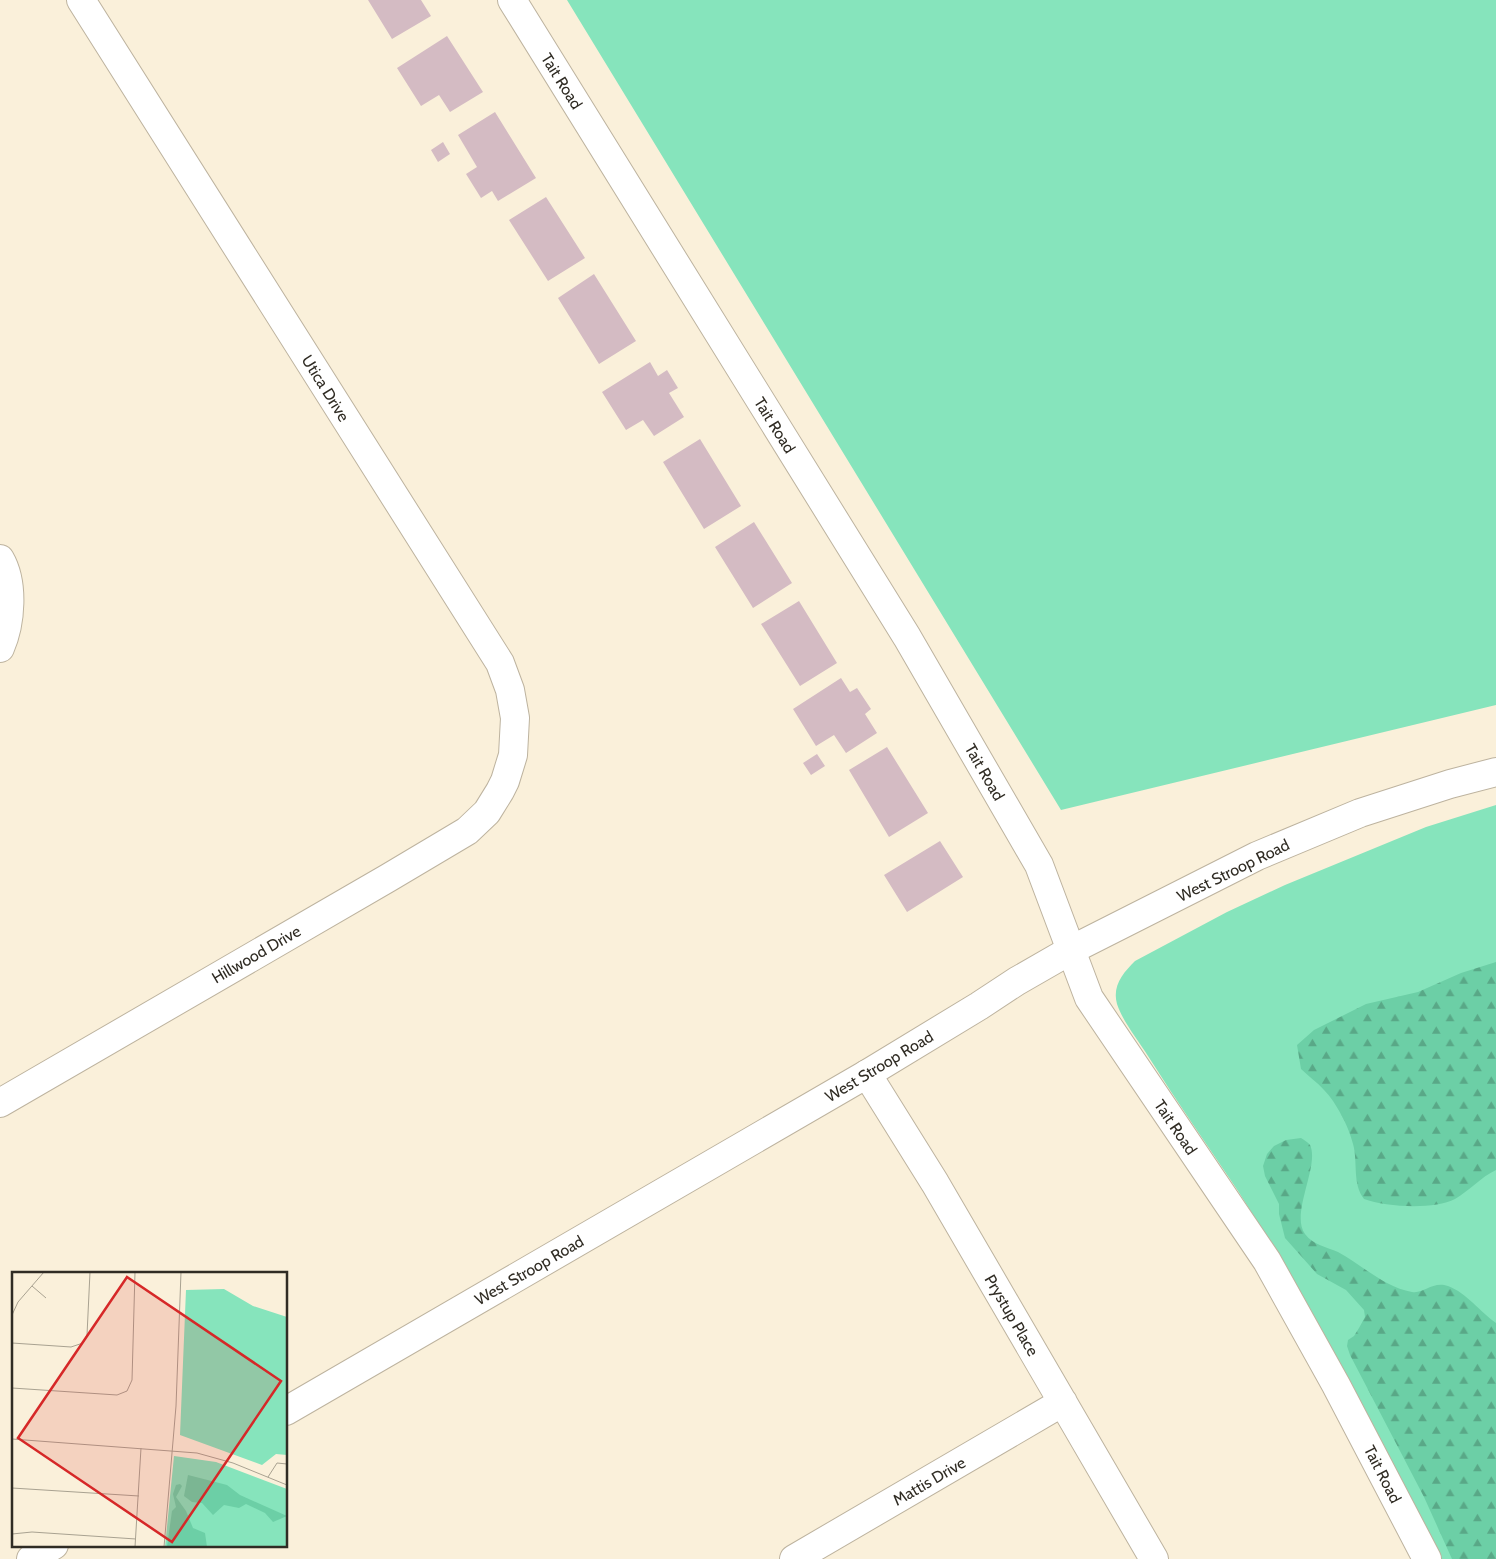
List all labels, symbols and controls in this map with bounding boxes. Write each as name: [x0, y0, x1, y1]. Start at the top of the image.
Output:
street label: Tait Road: [537, 50, 586, 113]
street label: Utica Drive: [298, 352, 353, 425]
street label: Tait Road: [750, 394, 799, 457]
street label: Tait Road: [961, 741, 1008, 804]
street label: West Stroop Road: [1174, 835, 1292, 906]
street label: Hillwood Drive: [208, 921, 304, 988]
street label: West Stroop Road: [822, 1027, 937, 1106]
street label: Tait Road: [1150, 1096, 1201, 1158]
street label: West Stroop Road: [471, 1232, 587, 1309]
street label: Prystup Place: [981, 1271, 1043, 1359]
inset map: [12, 1272, 288, 1546]
street label: Tait Road: [1360, 1442, 1405, 1506]
street label: Mattis Drive: [890, 1453, 969, 1510]

